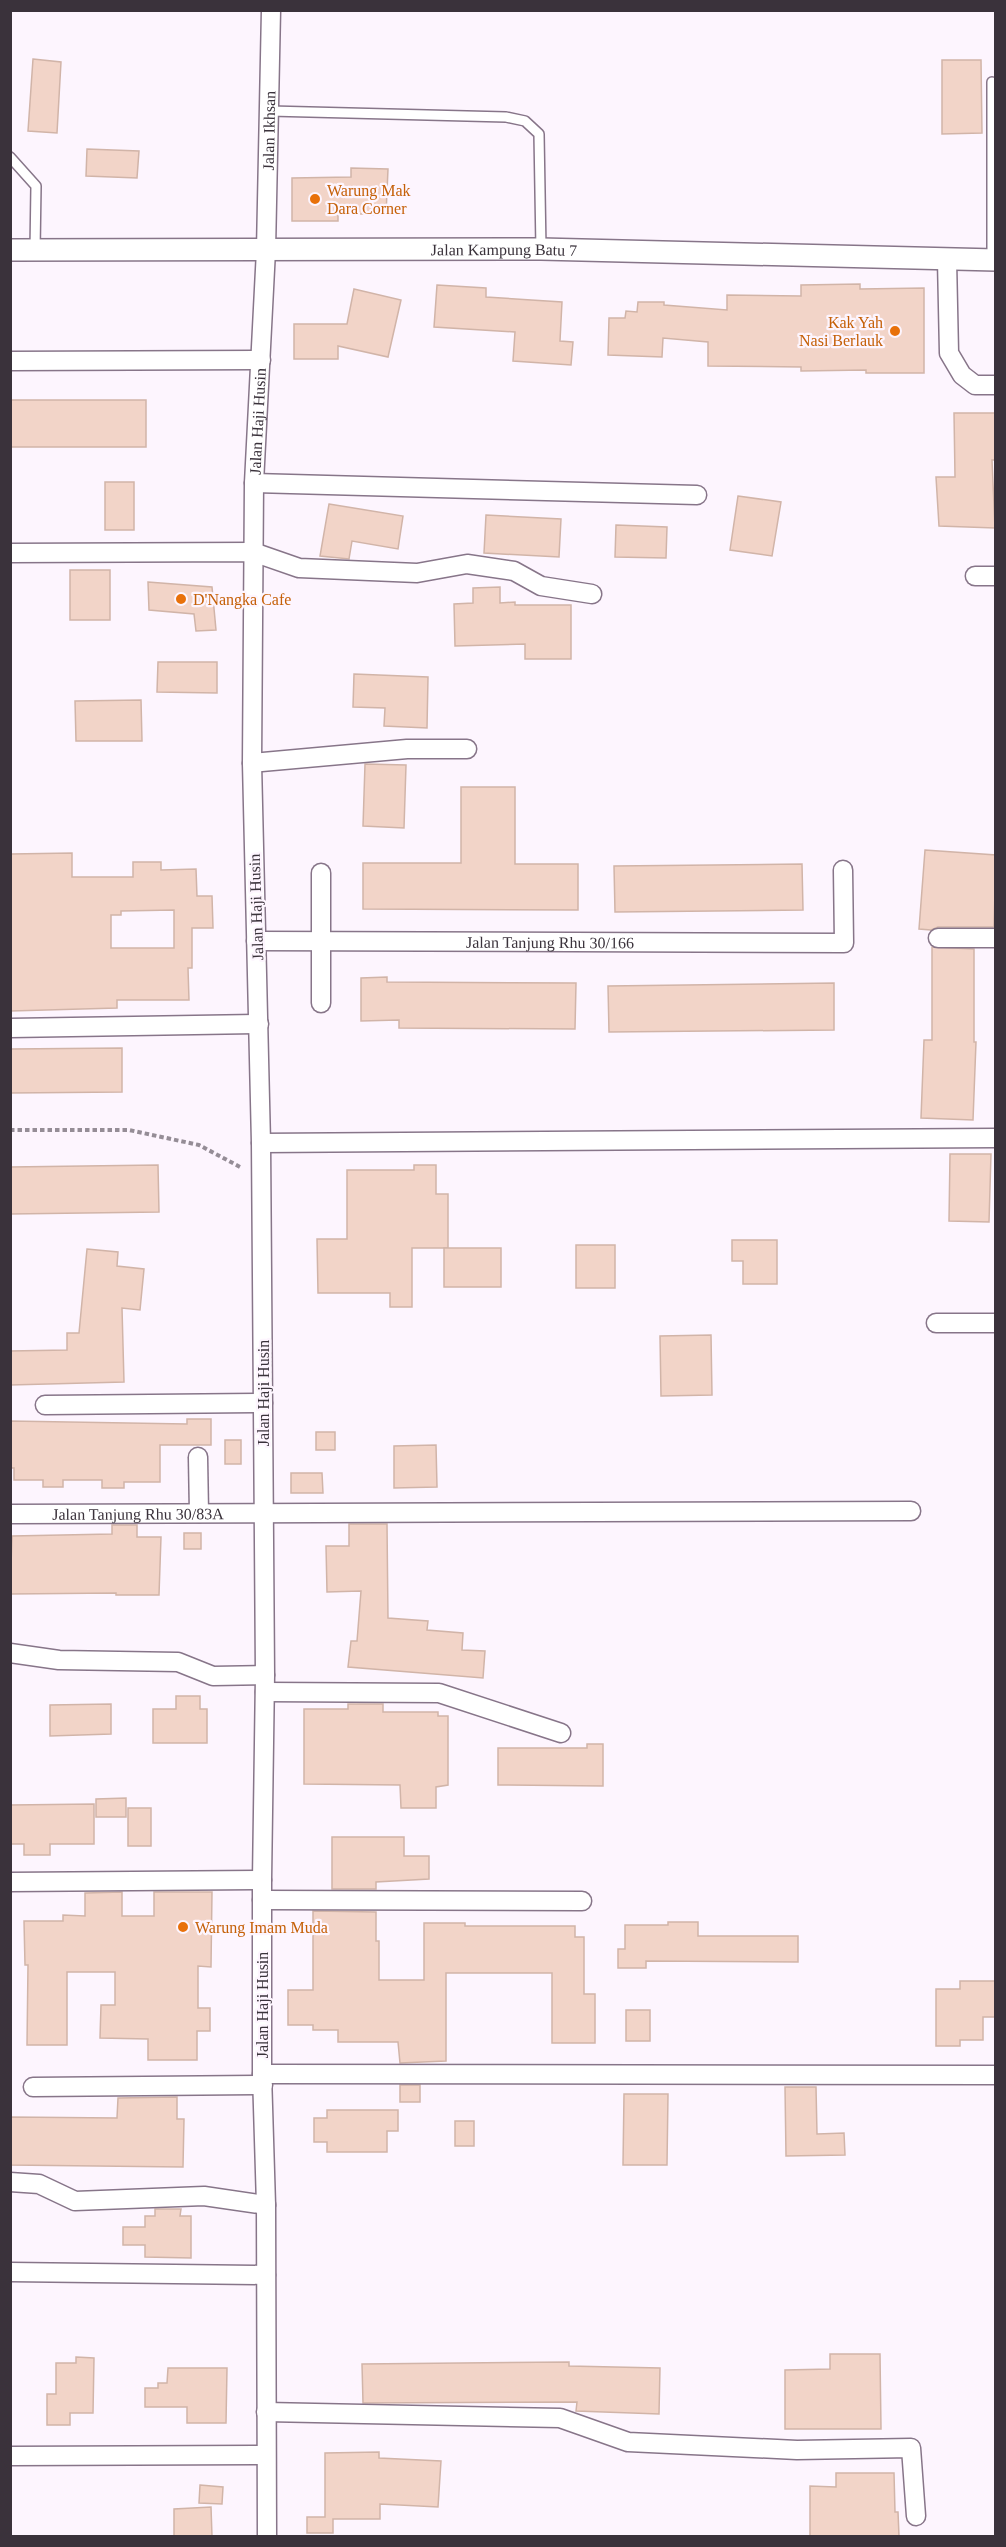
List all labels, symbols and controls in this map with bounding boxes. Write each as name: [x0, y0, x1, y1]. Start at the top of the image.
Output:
street label: Jalan Ikhsan: [259, 91, 278, 171]
place label: Warung Mak Dara Corner: [327, 182, 411, 217]
marker: Warung Mak Dara Corner: [308, 192, 322, 206]
street label: Jalan Kampung Batu 7: [431, 240, 577, 259]
place label: Kak Yah Nasi Berlauk: [799, 314, 883, 349]
marker: Kak Yah Nasi Berlauk: [888, 324, 902, 338]
street label: Jalan Haji Husin: [246, 368, 268, 475]
place label: D'Nangka Cafe: [193, 591, 291, 609]
marker: D'Nangka Cafe: [174, 592, 188, 606]
street label: Jalan Haji Husin: [246, 853, 267, 961]
street label: Jalan Tanjung Rhu 30/166: [466, 933, 634, 952]
street label: Jalan Haji Husin: [255, 1340, 273, 1446]
street label: Jalan Tanjung Rhu 30/83A: [52, 1505, 224, 1523]
place label: Warung Imam Muda: [195, 1919, 328, 1937]
marker: Warung Imam Muda: [176, 1920, 190, 1934]
street label: Jalan Haji Husin: [254, 1952, 272, 2058]

